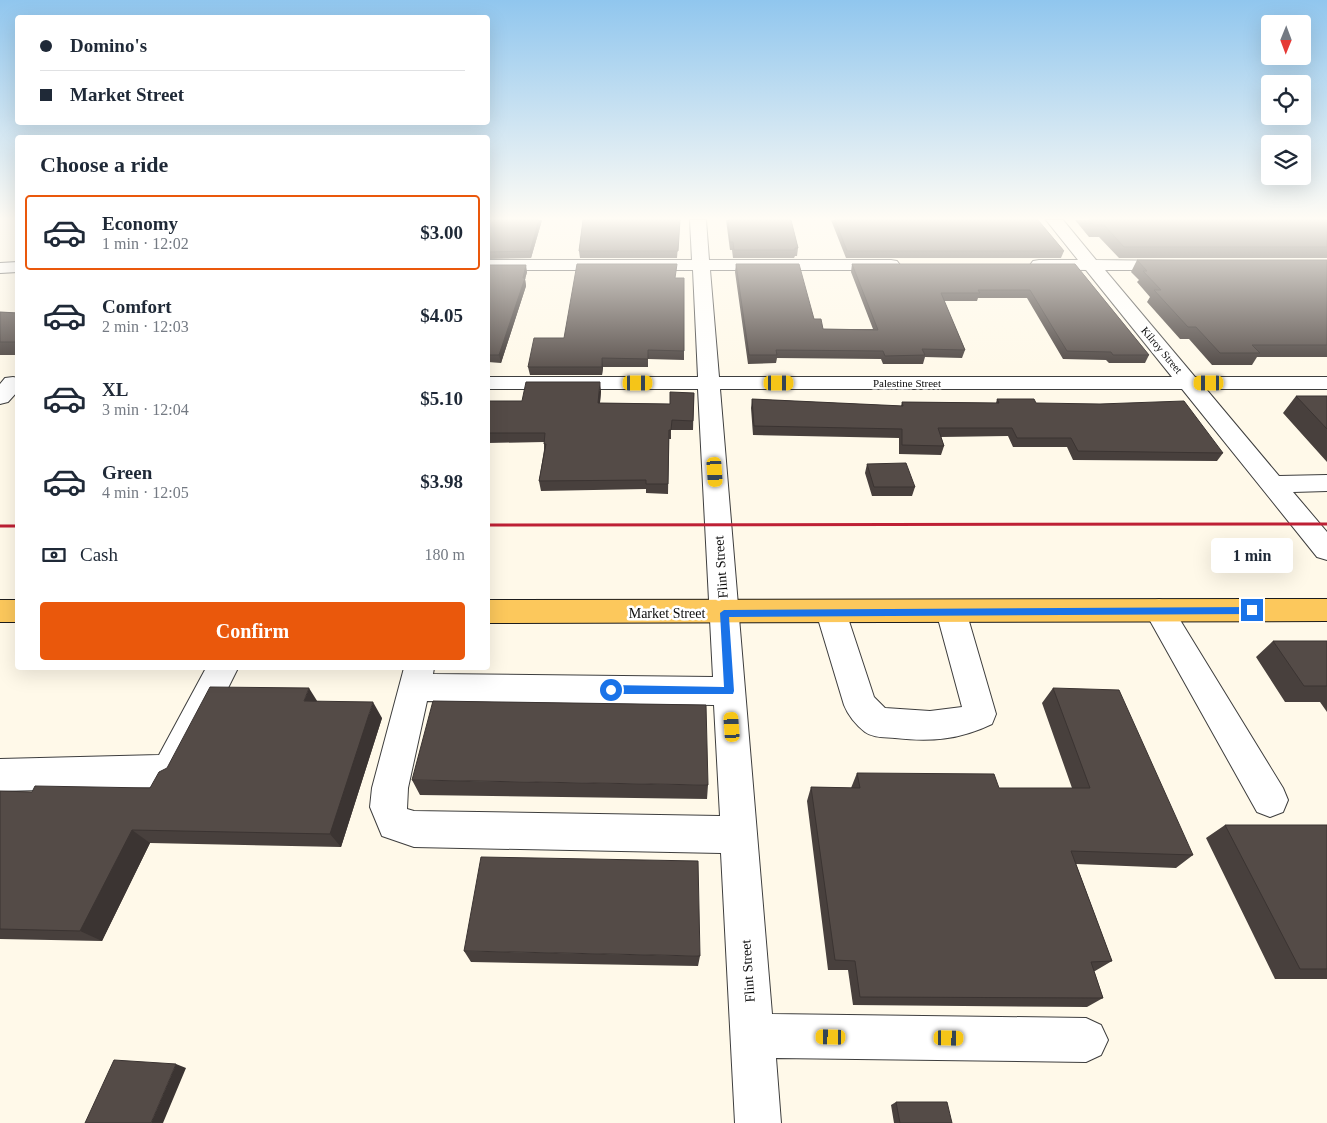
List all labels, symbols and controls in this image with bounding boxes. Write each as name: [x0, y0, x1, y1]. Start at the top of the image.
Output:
north arrow: [1261, 15, 1311, 65]
map controls: [1261, 15, 1311, 185]
text: Domino's: [70, 35, 147, 56]
button: locate: [1261, 75, 1311, 125]
text: Market Street: [70, 84, 184, 105]
button: layers: [1261, 135, 1311, 185]
text: Choose a ride: [40, 152, 168, 177]
icon: car: [42, 210, 87, 255]
text: Economy: [102, 213, 178, 234]
text: $3.00: [420, 222, 463, 243]
text: 1 min · 12:02: [102, 235, 189, 252]
icon: car: [42, 293, 87, 338]
text: Comfort: [102, 296, 172, 317]
text: $4.05: [420, 305, 463, 326]
text: 2 min · 12:03: [102, 318, 189, 335]
street label: Kilroy Street: [1139, 324, 1185, 376]
icon: car: [42, 376, 87, 421]
car: [623, 376, 653, 391]
car: [764, 376, 794, 391]
car: [1194, 376, 1224, 391]
street label: Palestine Street: [873, 377, 941, 389]
text: XL: [102, 379, 128, 400]
text: $5.10: [420, 388, 463, 409]
text: 3 min · 12:04: [102, 401, 189, 418]
car: [706, 457, 723, 487]
icon: car: [42, 459, 87, 504]
text: Green: [102, 462, 152, 483]
text: $3.98: [420, 471, 463, 492]
text: 4 min · 12:05: [102, 484, 189, 501]
street label: Flint Street: [711, 535, 731, 599]
callout: 1 min: [1211, 538, 1293, 572]
icon: cash: [40, 541, 68, 569]
text: Cash: [80, 544, 118, 565]
text: 180 m: [425, 546, 465, 563]
text: 1 min: [1233, 547, 1271, 564]
route end: [1241, 599, 1263, 621]
button: Confirm: [40, 602, 465, 660]
street label: Market Street: [629, 606, 705, 621]
route start: [600, 679, 622, 701]
car: [723, 712, 740, 742]
street label: Flint Street: [738, 939, 758, 1003]
car: [815, 1029, 846, 1045]
car: [933, 1030, 964, 1046]

